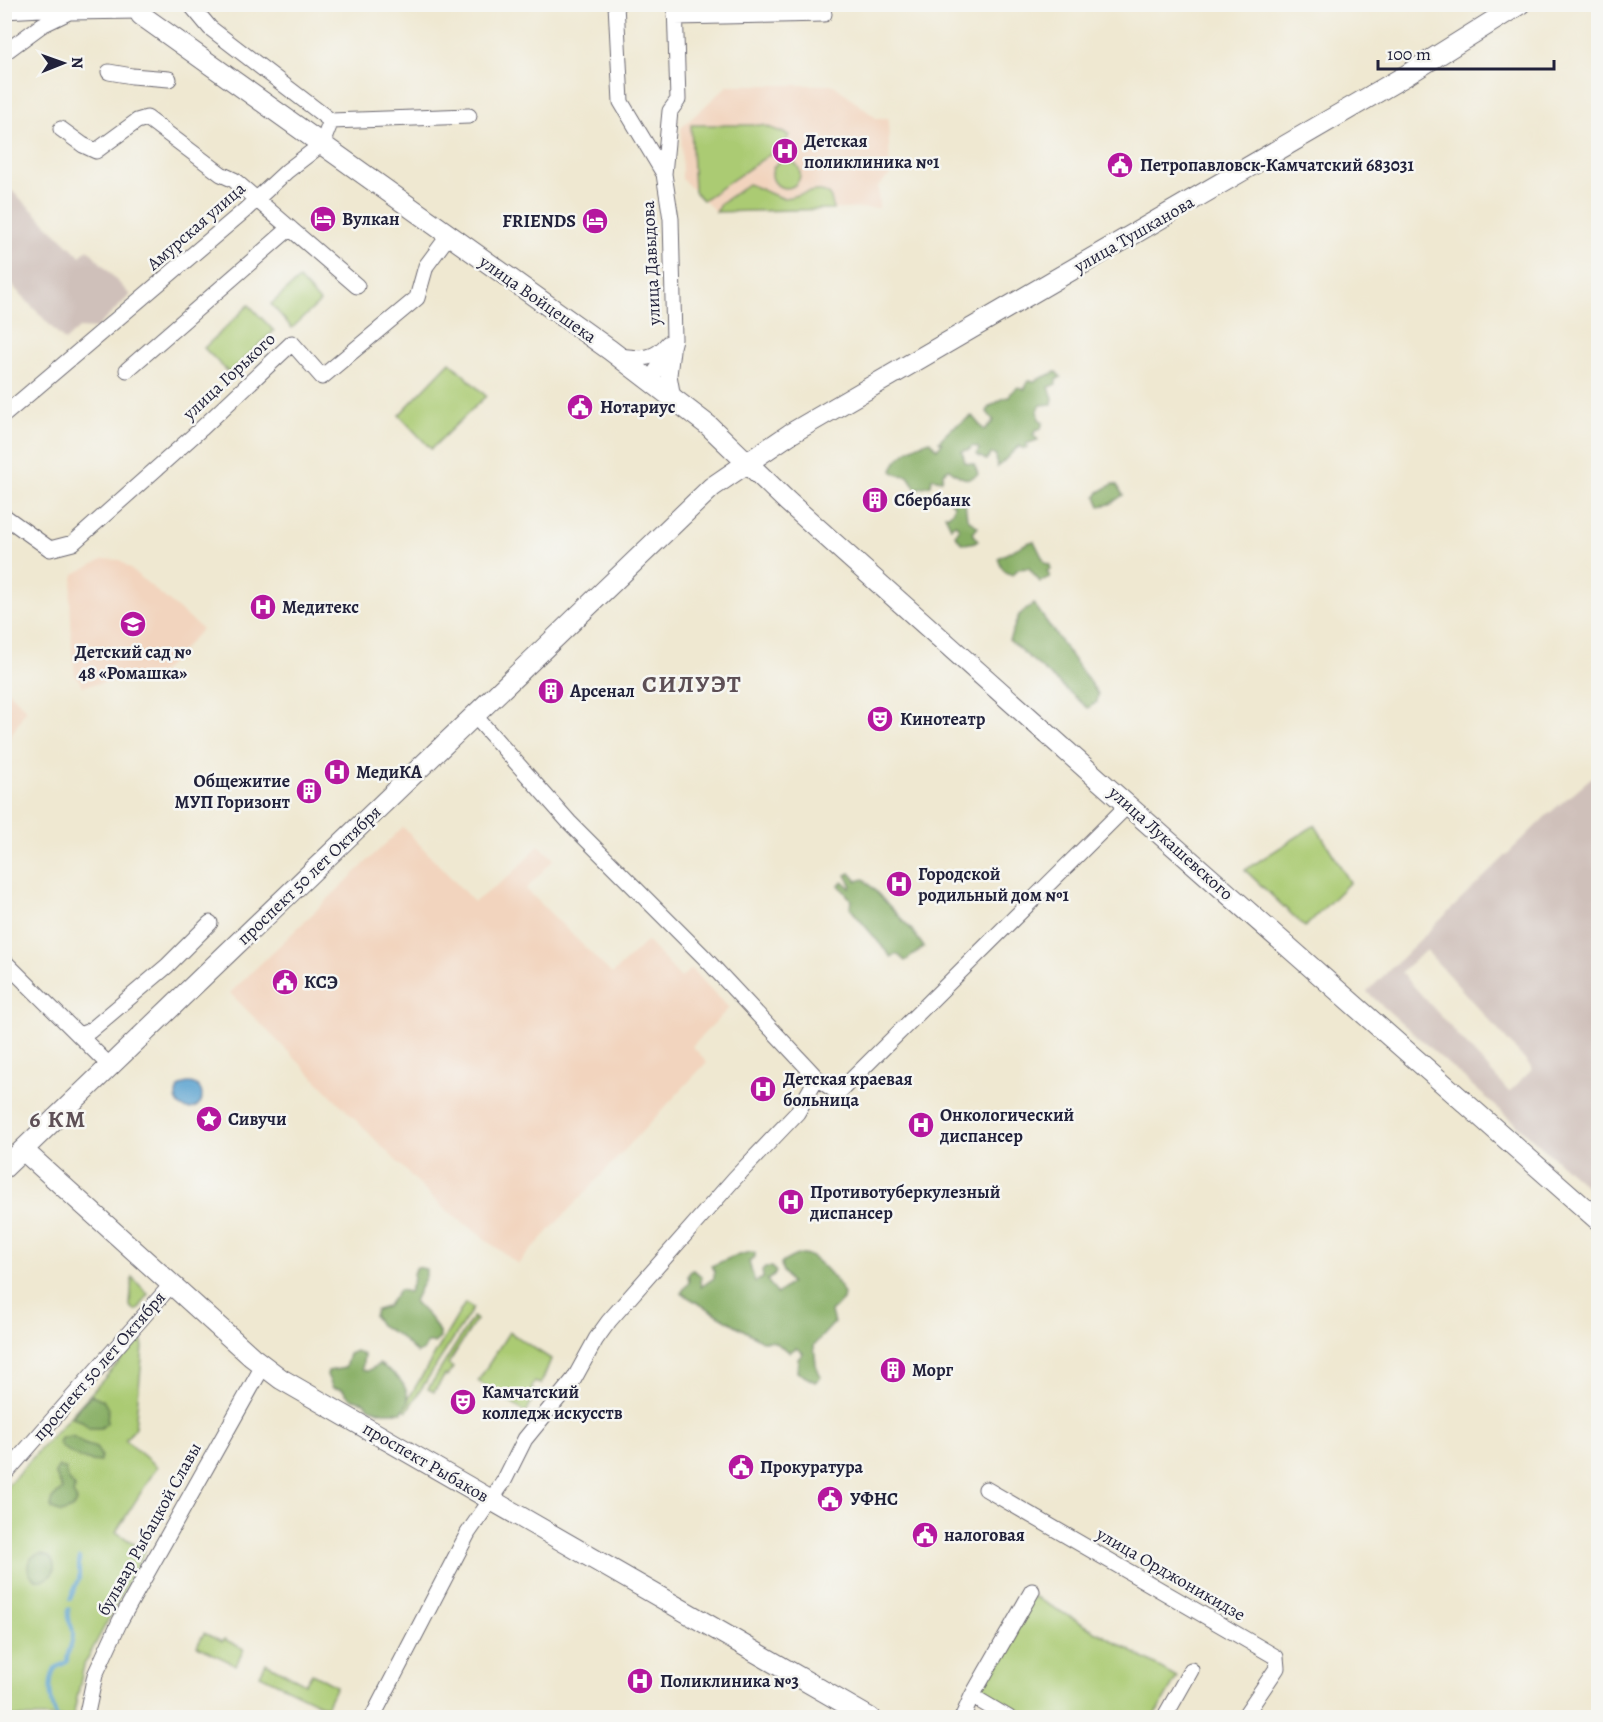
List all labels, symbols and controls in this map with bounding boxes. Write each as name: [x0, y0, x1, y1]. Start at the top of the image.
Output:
north arrow: [33, 33, 93, 93]
scale bar: [1378, 33, 1554, 71]
text: 100 m: [1387, 42, 1431, 66]
text: N: [66, 57, 88, 69]
place label: Детская поликлиника №1: [804, 129, 940, 174]
hospital icon: Детская поликлиника №1: [770, 136, 800, 166]
public building icon: Петропавловск-Камчатский 683031: [1105, 150, 1135, 180]
place label: Петропавловск-Камчатский 683031: [1140, 153, 1415, 177]
street label: Амурская улица: [141, 176, 251, 276]
street label: улица Тушканова: [1069, 190, 1199, 279]
street label: улица Давыдова: [636, 199, 666, 327]
hotel icon: Вулкан: [308, 204, 338, 234]
hotel icon: FRIENDS: [580, 206, 610, 236]
place label: Вулкан: [342, 207, 400, 231]
place label: FRIENDS: [502, 209, 576, 233]
street label: улица Войцешека: [474, 249, 602, 349]
street label: улица Горького: [177, 327, 280, 426]
public building icon: Нотариус: [565, 392, 595, 422]
place label: Нотариус: [600, 395, 676, 419]
building icon: Сбербанк: [860, 485, 890, 515]
place label: Сбербанк: [894, 488, 971, 512]
hospital icon: Медитекс: [248, 592, 278, 622]
place label: Медитекс: [282, 595, 359, 619]
school or university icon: Детский сад № 48 «Ромашка»: [118, 609, 148, 639]
place label: Детский сад № 48 «Ромашка»: [75, 640, 192, 685]
district label: СИЛУЭТ: [642, 668, 742, 700]
building icon: Арсенал: [536, 676, 566, 706]
place label: Арсенал: [569, 679, 635, 703]
theatre icon: Кинотеатр: [865, 704, 895, 734]
place label: Кинотеатр: [900, 707, 986, 731]
hospital icon: МедиКА: [322, 757, 352, 787]
place label: МедиКА: [356, 760, 423, 784]
place label: Общежитие МУП Горизонт: [175, 769, 290, 814]
building icon: Общежитие МУП Горизонт: [294, 776, 324, 806]
street label: улица Лукашевского: [1103, 780, 1239, 905]
street label: проспект 50 лет Октября: [232, 800, 386, 950]
place label: Городской родильный дом №1: [918, 862, 1069, 907]
hospital icon: Городской родильный дом №1: [884, 869, 914, 899]
public building icon: КСЭ: [270, 967, 300, 997]
place label: КСЭ: [304, 970, 338, 994]
place label: Детская краевая больница: [783, 1067, 913, 1112]
hospital icon: Детская краевая больница: [748, 1074, 778, 1104]
district label: 6 КМ: [29, 1103, 87, 1135]
place label: Онкологический диспансер: [939, 1103, 1075, 1148]
place icon: Сивучи: [194, 1104, 224, 1134]
place label: Сивучи: [228, 1107, 287, 1131]
hospital icon: Онкологический диспансер: [906, 1110, 936, 1140]
place label: Противотуберкулезный диспансер: [809, 1180, 1001, 1225]
hospital icon: Противотуберкулезный диспансер: [776, 1187, 806, 1217]
street label: проспект 50 лет Октября: [27, 1286, 171, 1446]
building icon: Морг: [878, 1355, 908, 1385]
place label: Морг: [912, 1358, 954, 1382]
place label: Камчатский колледж искусств: [482, 1380, 623, 1425]
theatre icon: Камчатский колледж искусств: [448, 1387, 478, 1417]
street label: проспект Рыбаков: [358, 1416, 494, 1508]
street label: бульвар Рыбацкой Славы: [91, 1438, 207, 1620]
public building icon: Прокуратура: [726, 1452, 756, 1482]
place label: Прокуратура: [760, 1455, 864, 1479]
public building icon: УФНС: [815, 1484, 845, 1514]
place label: УФНС: [850, 1487, 898, 1511]
public building icon: налоговая: [910, 1520, 940, 1550]
street label: улица Орджоникидзе: [1091, 1521, 1250, 1626]
place label: налоговая: [944, 1523, 1025, 1547]
hospital icon: Поликлиника №3: [625, 1666, 655, 1696]
place label: Поликлиника №3: [660, 1669, 799, 1693]

